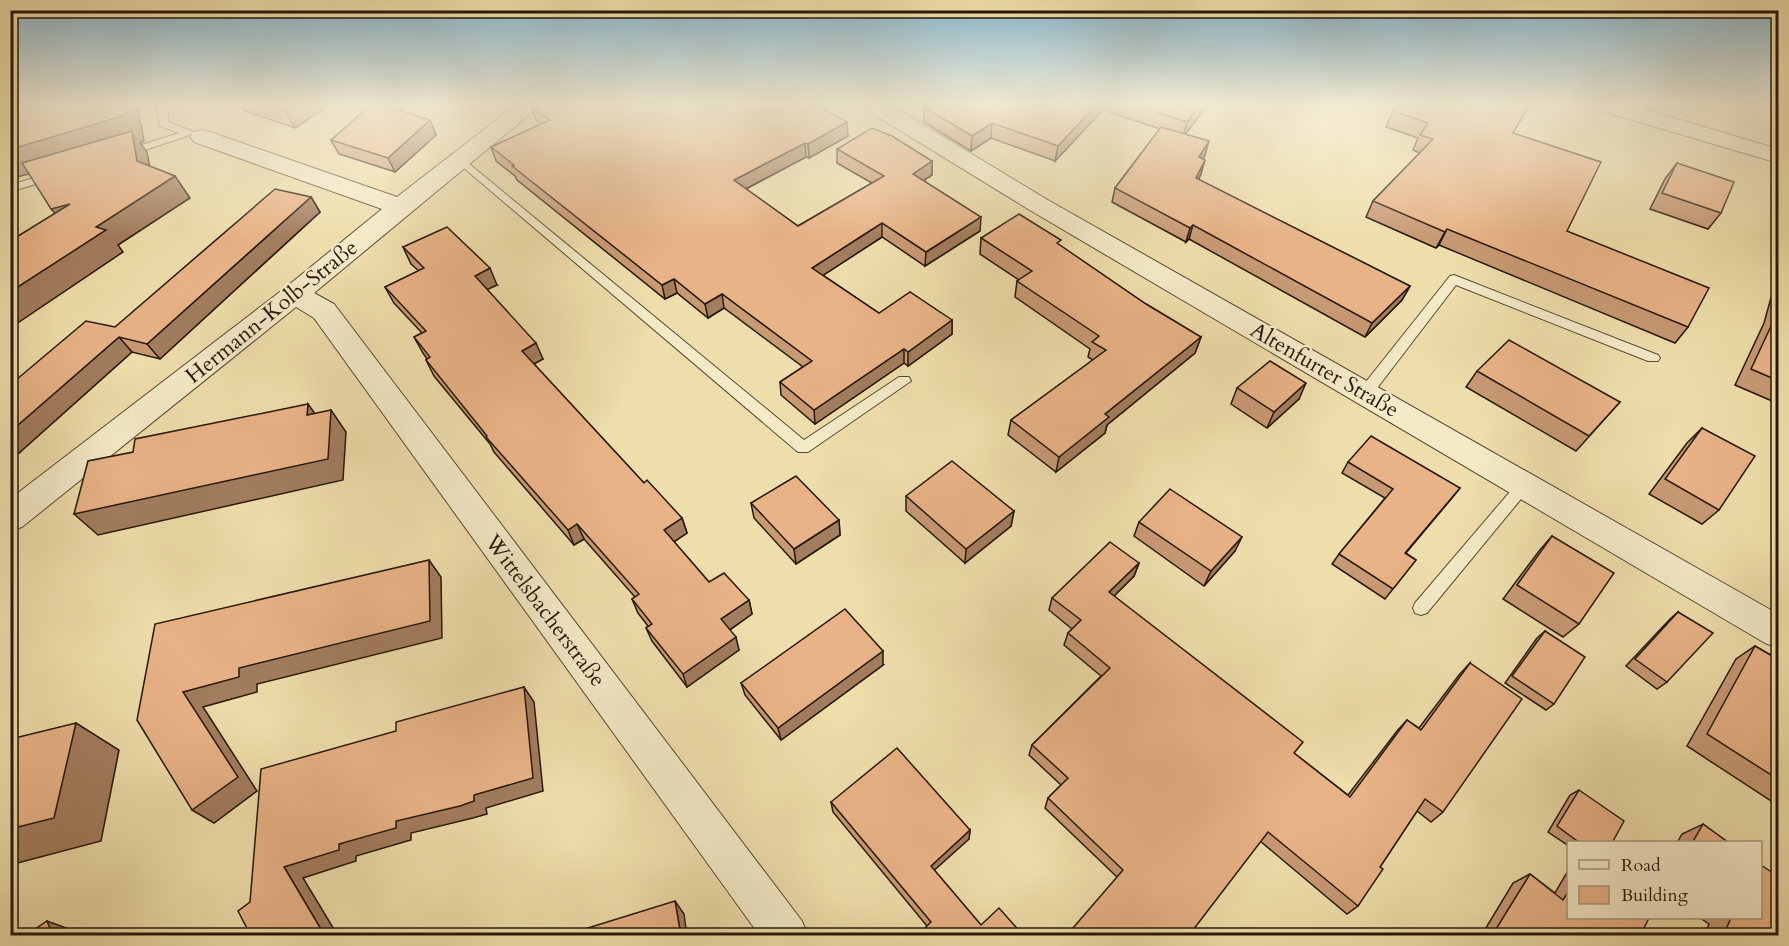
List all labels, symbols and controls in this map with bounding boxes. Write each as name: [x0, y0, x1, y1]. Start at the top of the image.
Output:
street label: Hermann-Kolb-Straße: [179, 233, 364, 391]
street label: Altenfurter Straße: [1245, 315, 1404, 425]
street label: Wittelsbacherstraße: [477, 527, 612, 693]
legend: [1567, 841, 1762, 919]
text: Road: [1621, 853, 1661, 878]
text: Building: [1621, 883, 1689, 908]

